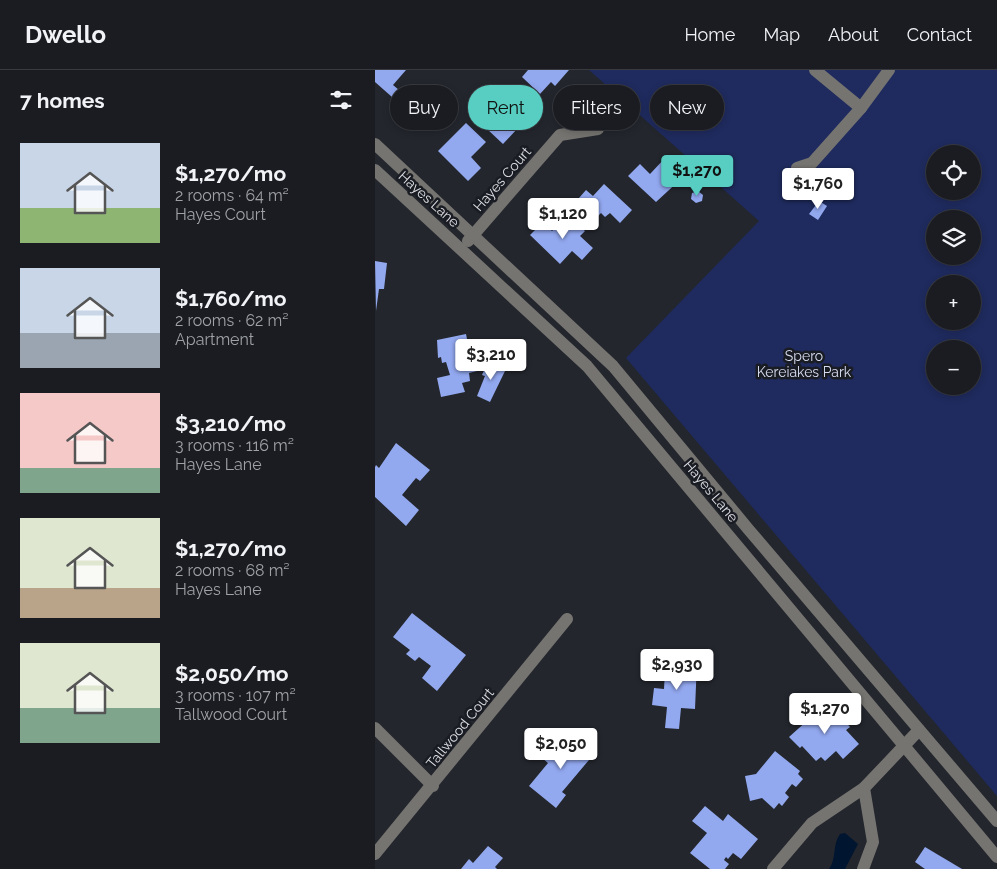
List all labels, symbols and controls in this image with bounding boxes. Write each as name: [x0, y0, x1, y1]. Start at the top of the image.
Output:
text: Dwello: [25, 20, 106, 49]
text: Home: [684, 24, 735, 45]
text: Map: [763, 24, 800, 45]
text: About: [828, 24, 879, 45]
text: Contact: [907, 24, 972, 45]
chip: Buy: [390, 85, 458, 130]
chip: Rent: [468, 85, 543, 130]
chip: Filters: [553, 85, 640, 130]
chip: New: [650, 85, 724, 130]
icon: filters: [327, 86, 355, 114]
text: 7 homes: [20, 88, 105, 113]
street label: Hayes Court: [470, 144, 534, 214]
map controls: [926, 145, 981, 395]
button: locate: [926, 145, 981, 200]
pin: $1,270: [656, 154, 738, 197]
text: $1,270/mo: [175, 161, 286, 186]
text: $1,270: [672, 161, 722, 180]
icon: home: [60, 163, 120, 223]
street label: Hayes Lane: [396, 168, 462, 230]
pin: $1,760: [777, 168, 859, 210]
text: $1,760: [793, 174, 843, 193]
text: 2 rooms · 64 m²: [175, 186, 289, 205]
pin: $1,120: [522, 198, 604, 240]
text: $1,120: [539, 204, 587, 223]
text: Hayes Court: [175, 205, 266, 224]
button: layers: [926, 210, 981, 265]
button: +: [926, 275, 981, 330]
text: $1,760/mo: [175, 286, 287, 311]
icon: home: [60, 288, 120, 348]
text: 2 rooms · 62 m²: [175, 311, 288, 330]
text: Apartment: [175, 330, 254, 349]
pin: $3,210: [450, 338, 532, 381]
button: −: [926, 340, 981, 395]
text: $3,210: [466, 345, 516, 364]
park label: Spero Kereiakes Park: [757, 348, 852, 380]
text: $3,210/mo: [175, 411, 286, 436]
icon: home: [60, 413, 120, 473]
text: 3 rooms · 116 m²: [175, 436, 294, 455]
text: Hayes Lane: [175, 455, 262, 474]
street label: Hayes Lane: [681, 457, 741, 525]
text: $1,270/mo: [175, 536, 286, 561]
icon: home: [60, 538, 120, 598]
text: 2 rooms · 68 m²: [175, 561, 290, 580]
text: Hayes Lane: [175, 580, 262, 599]
pin: $2,930: [636, 648, 718, 691]
text: $2,930: [651, 655, 703, 674]
text: $2,050/mo: [175, 661, 288, 686]
icon: home: [60, 663, 120, 723]
street label: Tallwood Court: [423, 685, 497, 771]
text: 3 rooms · 107 m²: [175, 686, 296, 705]
pin: $1,270: [784, 692, 866, 735]
text: $1,270: [800, 699, 850, 718]
text: Tallwood Court: [175, 705, 287, 724]
pin: $2,050: [520, 728, 602, 770]
text: $2,050: [535, 734, 587, 753]

